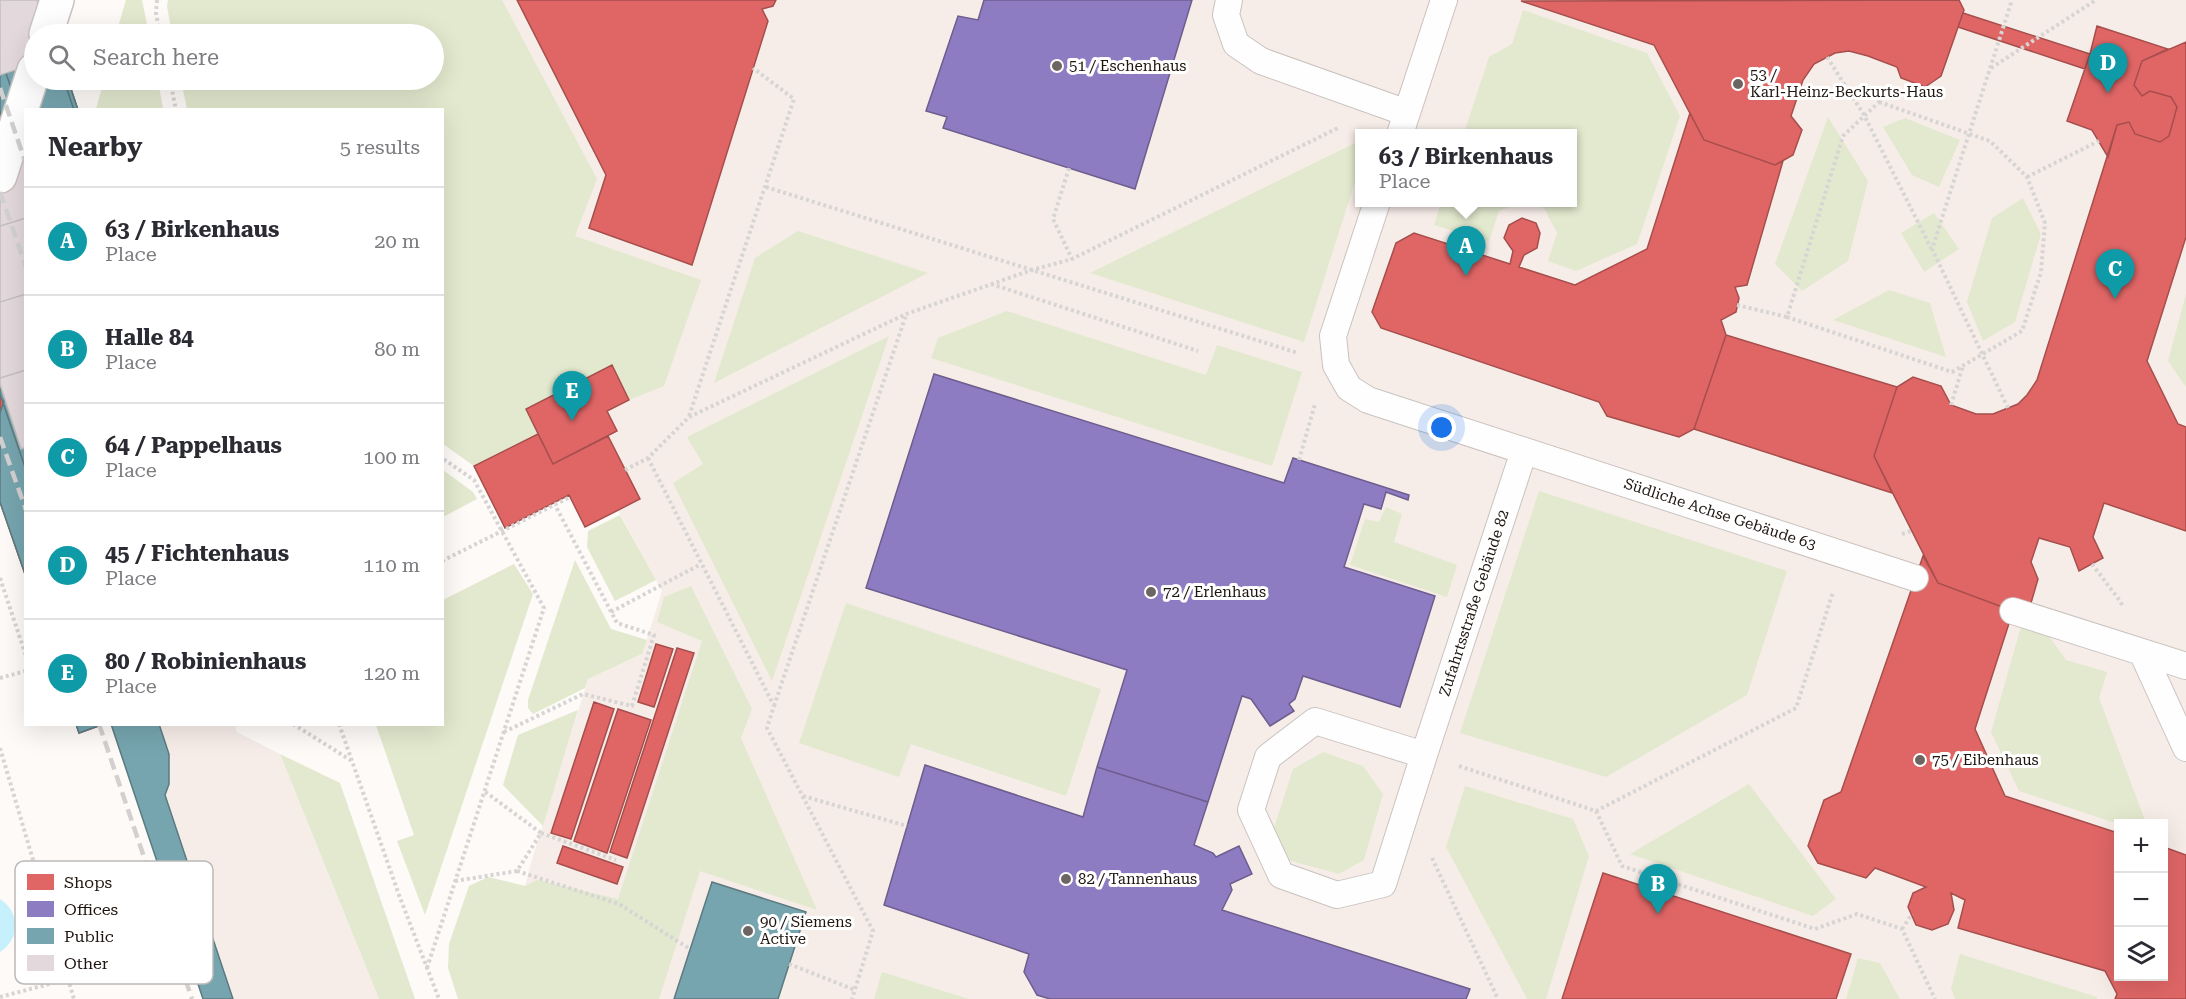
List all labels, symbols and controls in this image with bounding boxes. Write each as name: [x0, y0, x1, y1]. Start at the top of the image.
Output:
search box: [24, 24, 444, 90]
icon: search: [45, 41, 78, 74]
pin: D: [2088, 44, 2128, 93]
text: Search here: [93, 45, 219, 70]
place label: 51 / Eschenhaus: [1069, 57, 1187, 75]
marker: 51 / Eschenhaus: [1050, 59, 1064, 73]
place label: 53 / Karl-Heinz-Beckurts-Haus: [1750, 66, 1943, 101]
marker: 53 / Karl-Heinz-Beckurts-Haus: [1731, 77, 1745, 91]
popup: [1355, 129, 1577, 207]
text: Nearby: [48, 132, 142, 162]
text: 5 results: [340, 135, 420, 159]
text: 63 / Birkenhaus: [1379, 144, 1553, 169]
text: Place: [1379, 169, 1430, 193]
text: 63 / Birkenhaus: [105, 217, 279, 242]
pin: A: [1446, 226, 1486, 276]
text: A: [60, 229, 75, 253]
text: 20 m: [374, 229, 420, 253]
text: Place: [105, 242, 157, 266]
pin: C: [2096, 250, 2134, 299]
text: Halle 84: [105, 325, 194, 350]
text: B: [60, 337, 75, 361]
text: 80 m: [374, 337, 420, 361]
text: Place: [105, 350, 157, 374]
pin: E: [552, 372, 592, 421]
your location: [1427, 413, 1456, 442]
text: 64 / Pappelhaus: [105, 433, 282, 458]
text: C: [61, 445, 75, 469]
text: 100 m: [363, 445, 420, 469]
text: Place: [105, 458, 157, 482]
street label: Südliche Achse Gebäude 63: [1622, 474, 1818, 554]
street label: Zufahrtsstraße Gebäude 82: [1435, 508, 1513, 698]
text: 45 / Fichtenhaus: [105, 541, 289, 566]
text: D: [59, 553, 76, 577]
text: 110 m: [363, 553, 420, 577]
text: Place: [105, 566, 157, 590]
place label: 72 / Erlenhaus: [1163, 583, 1266, 601]
marker: 72 / Erlenhaus: [1144, 585, 1158, 599]
text: 80 / Robinienhaus: [105, 649, 306, 674]
text: E: [61, 661, 74, 685]
text: 120 m: [363, 661, 420, 685]
text: Place: [105, 674, 157, 698]
place label: 75 / Eibenhaus: [1932, 751, 2039, 769]
marker: 75 / Eibenhaus: [1913, 753, 1927, 767]
map controls: [2114, 819, 2168, 981]
button: +: [2114, 819, 2168, 873]
legend: [15, 861, 213, 984]
pin: B: [1638, 864, 1678, 914]
place label: 82 / Tannenhaus: [1078, 870, 1197, 888]
marker: 82 / Tannenhaus: [1059, 872, 1073, 886]
text: Shops: [64, 873, 113, 892]
button: −: [2114, 873, 2168, 927]
text: Offices: [64, 900, 118, 919]
place label: 90 / Siemens Active: [760, 913, 852, 948]
marker: 90 / Siemens Active: [741, 924, 755, 938]
text: Public: [64, 927, 114, 946]
button: layers: [2114, 927, 2168, 981]
text: Other: [64, 954, 109, 973]

